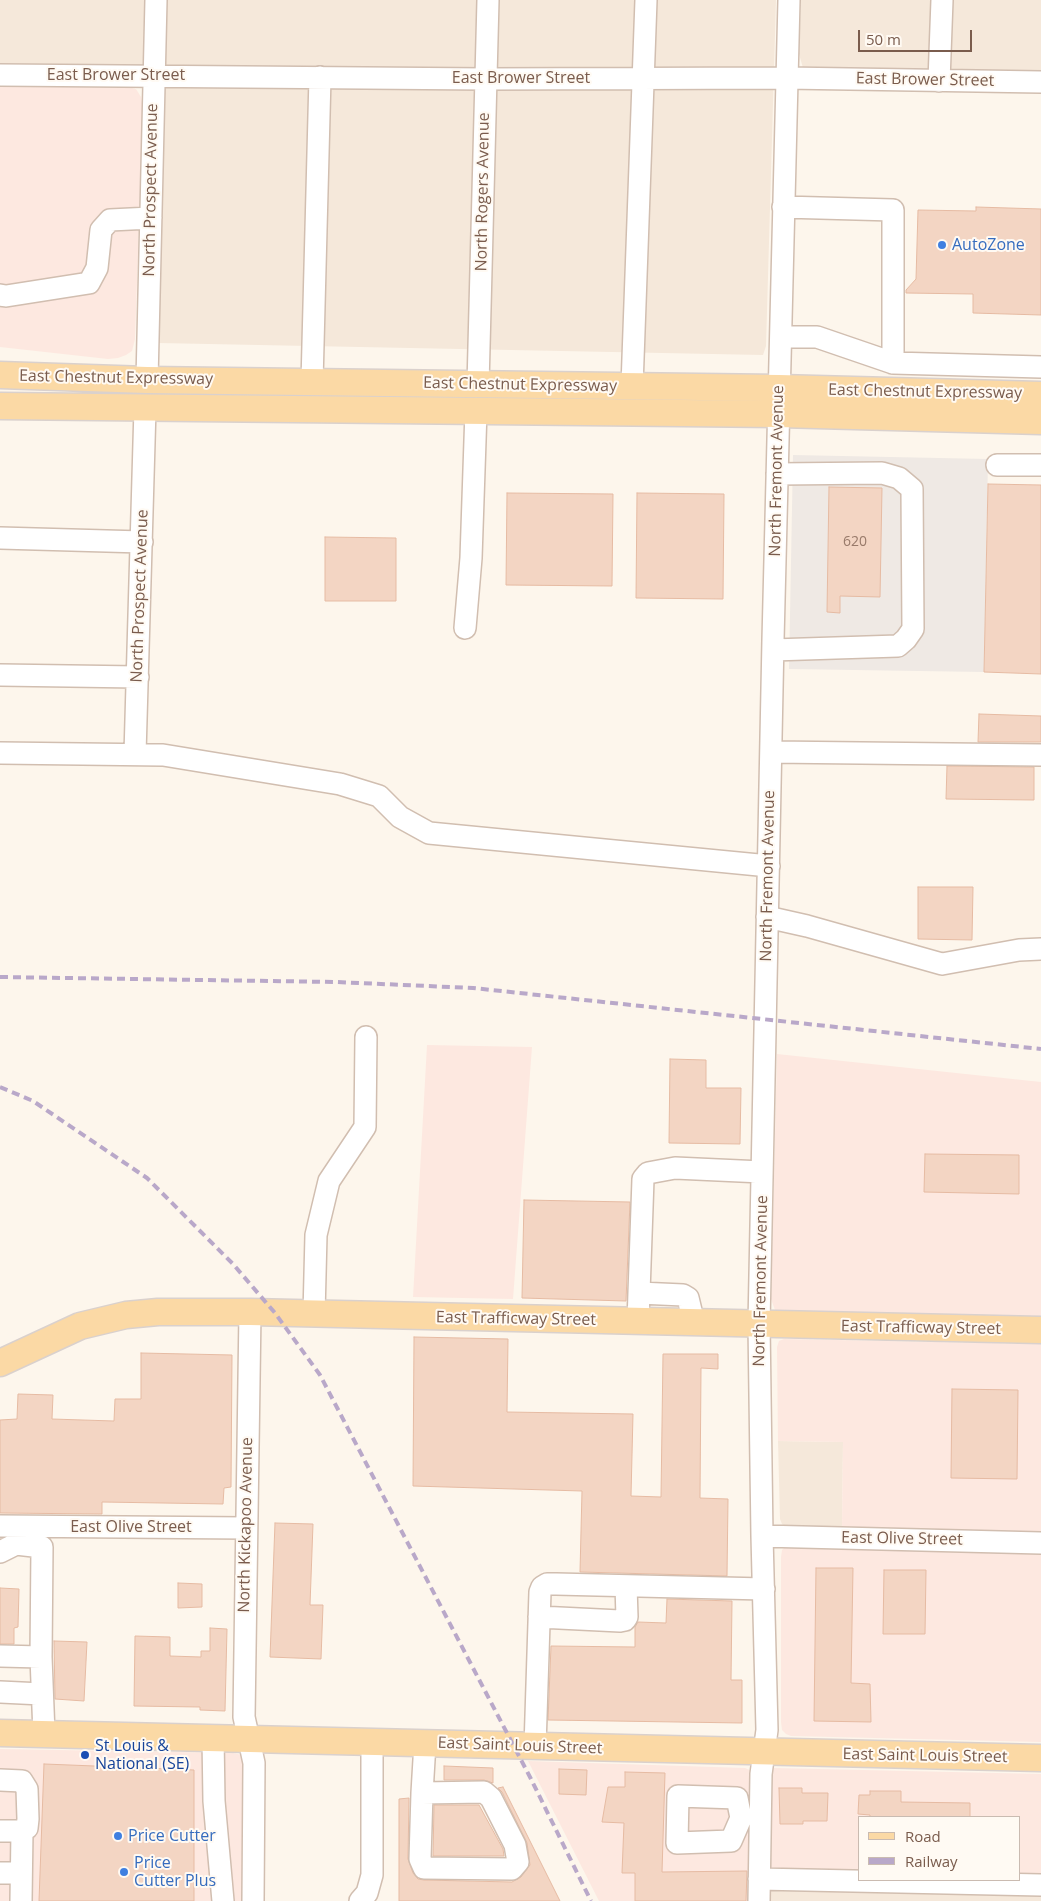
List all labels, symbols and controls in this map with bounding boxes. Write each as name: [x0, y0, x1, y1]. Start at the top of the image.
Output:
scale bar: [861, 20, 975, 52]
text: 50 m: [866, 29, 901, 49]
street label: East Brower Street: [47, 65, 185, 85]
street label: East Brower Street: [452, 68, 590, 88]
street label: East Brower Street: [856, 69, 994, 91]
street label: North Prospect Avenue: [140, 103, 162, 277]
street label: North Rogers Avenue: [472, 112, 494, 272]
place label: AutoZone: [952, 235, 1025, 255]
marker: AutoZone: [936, 239, 948, 251]
street label: East Chestnut Expressway: [19, 367, 213, 389]
street label: East Chestnut Expressway: [423, 374, 617, 396]
street label: East Chestnut Expressway: [828, 381, 1022, 403]
street label: North Fremont Avenue: [766, 385, 788, 557]
street label: North Prospect Avenue: [127, 509, 153, 683]
house number: 620: [843, 534, 867, 550]
street label: North Fremont Avenue: [757, 790, 779, 962]
street label: North Fremont Avenue: [750, 1195, 772, 1367]
street label: East Trafficway Street: [436, 1308, 596, 1330]
street label: East Trafficway Street: [841, 1317, 1001, 1339]
street label: North Kickapoo Avenue: [235, 1437, 257, 1613]
street label: East Olive Street: [70, 1517, 192, 1537]
street label: East Olive Street: [841, 1528, 963, 1550]
street label: East Saint Louis Street: [437, 1734, 603, 1758]
place label: St Louis & National (SE): [95, 1736, 189, 1774]
street label: East Saint Louis Street: [842, 1745, 1008, 1767]
marker: St Louis & National (SE): [79, 1749, 91, 1761]
legend: [858, 1816, 1021, 1881]
place label: Price Cutter: [128, 1826, 216, 1846]
text: Road: [905, 1826, 941, 1846]
marker: Price Cutter: [112, 1830, 124, 1842]
text: Railway: [905, 1851, 958, 1871]
place label: Price Cutter Plus: [134, 1853, 216, 1891]
marker: Price Cutter Plus: [118, 1866, 130, 1878]

